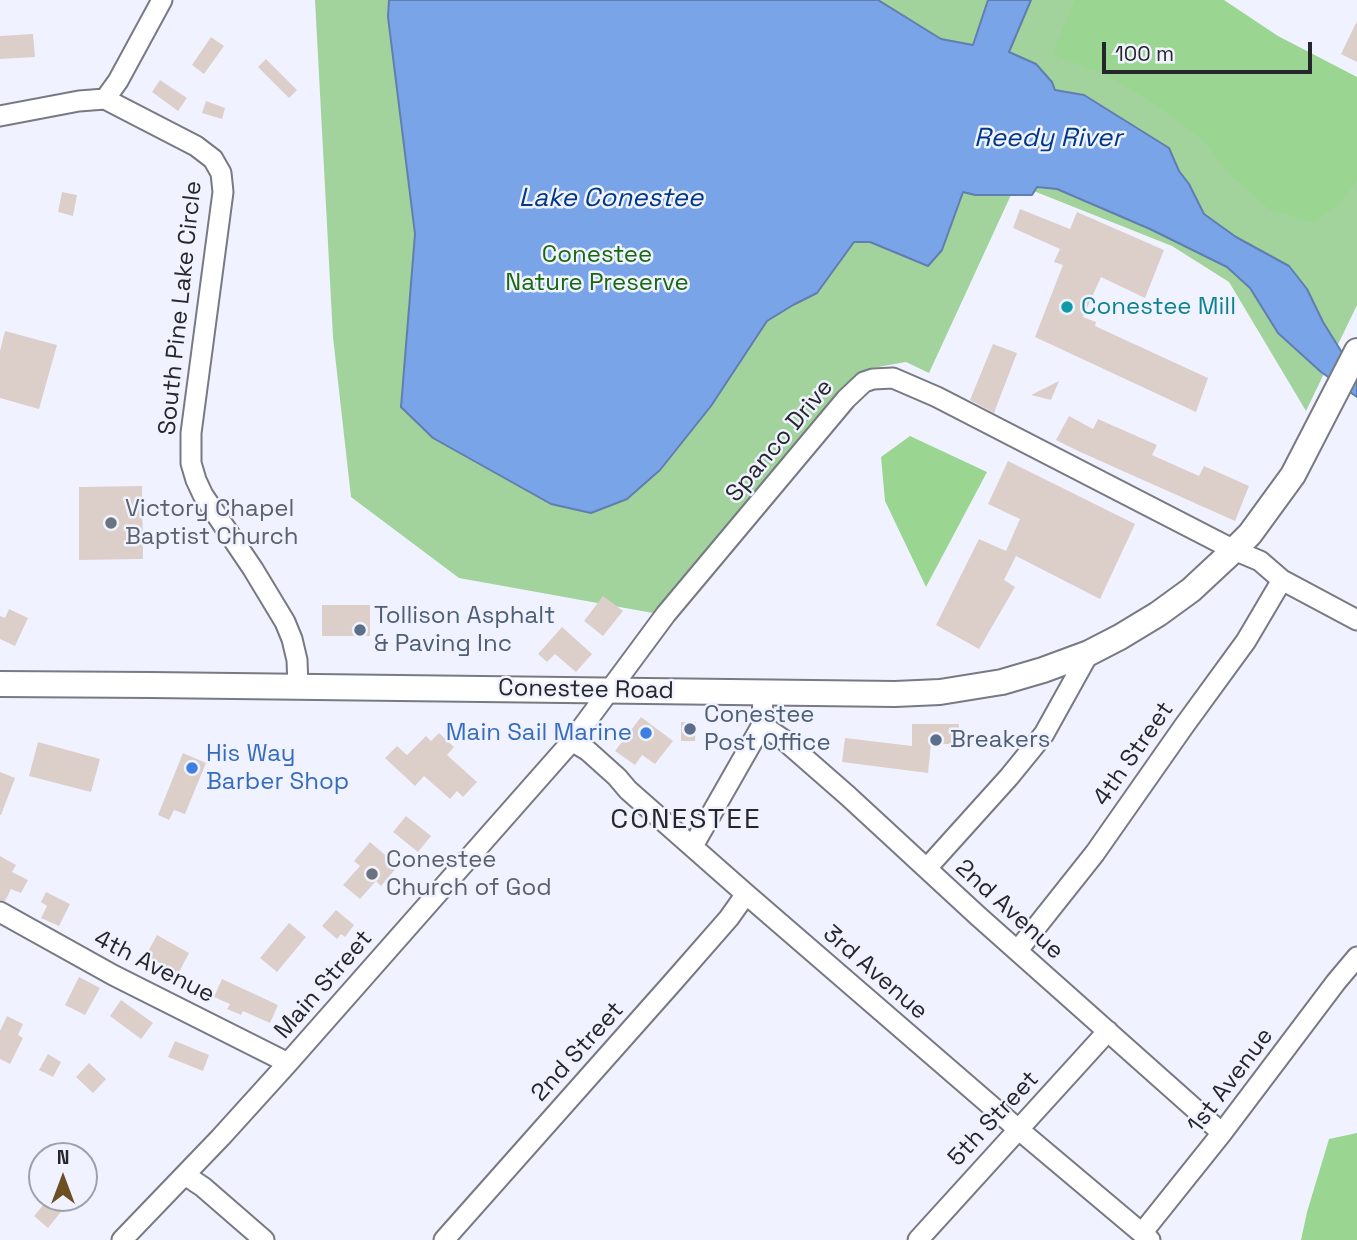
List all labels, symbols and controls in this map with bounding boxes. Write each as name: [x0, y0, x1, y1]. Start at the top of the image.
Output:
scale bar: [1105, 28, 1315, 72]
text: 100 m: [1115, 40, 1174, 67]
water label: Reedy River: [974, 123, 1122, 155]
street label: South Pine Lake Circle: [153, 179, 209, 437]
water label: Lake Conestee: [519, 183, 703, 215]
park label: Conestee Nature Preserve: [505, 241, 689, 297]
place label: Conestee Mill: [1081, 293, 1236, 321]
marker: Conestee Mill: [1059, 299, 1075, 315]
street label: Spanco Drive: [720, 374, 840, 508]
place label: Victory Chapel Baptist Church: [125, 495, 298, 551]
marker: Victory Chapel Baptist Church: [103, 515, 119, 531]
place label: Tollison Asphalt & Paving Inc: [374, 602, 555, 658]
marker: Tollison Asphalt & Paving Inc: [352, 622, 368, 638]
street label: Conestee Road: [498, 674, 674, 706]
street label: 4th Street: [1088, 696, 1180, 812]
place label: Conestee Post Office: [704, 701, 831, 757]
place label: Main Sail Marine: [446, 719, 632, 747]
marker: Conestee Post Office: [682, 721, 698, 737]
marker: Main Sail Marine: [638, 725, 654, 741]
place label: Breakers: [950, 726, 1050, 754]
marker: Breakers: [928, 732, 944, 748]
place label: His Way Barber Shop: [206, 740, 349, 796]
marker: His Way Barber Shop: [184, 760, 200, 776]
district label: CONESTEE: [611, 803, 761, 837]
place label: Conestee Church of God: [386, 846, 552, 902]
street label: 2nd Avenue: [949, 854, 1069, 966]
marker: Conestee Church of God: [364, 866, 380, 882]
street label: 3rd Avenue: [817, 920, 933, 1026]
street label: 4th Avenue: [89, 924, 219, 1010]
street label: Main Street: [269, 925, 379, 1045]
street label: 2nd Street: [526, 996, 630, 1108]
street label: 1st Avenue: [1182, 1023, 1280, 1139]
street label: 5th Street: [943, 1065, 1045, 1173]
north arrow: [28, 1142, 98, 1212]
text: N: [57, 1145, 69, 1170]

